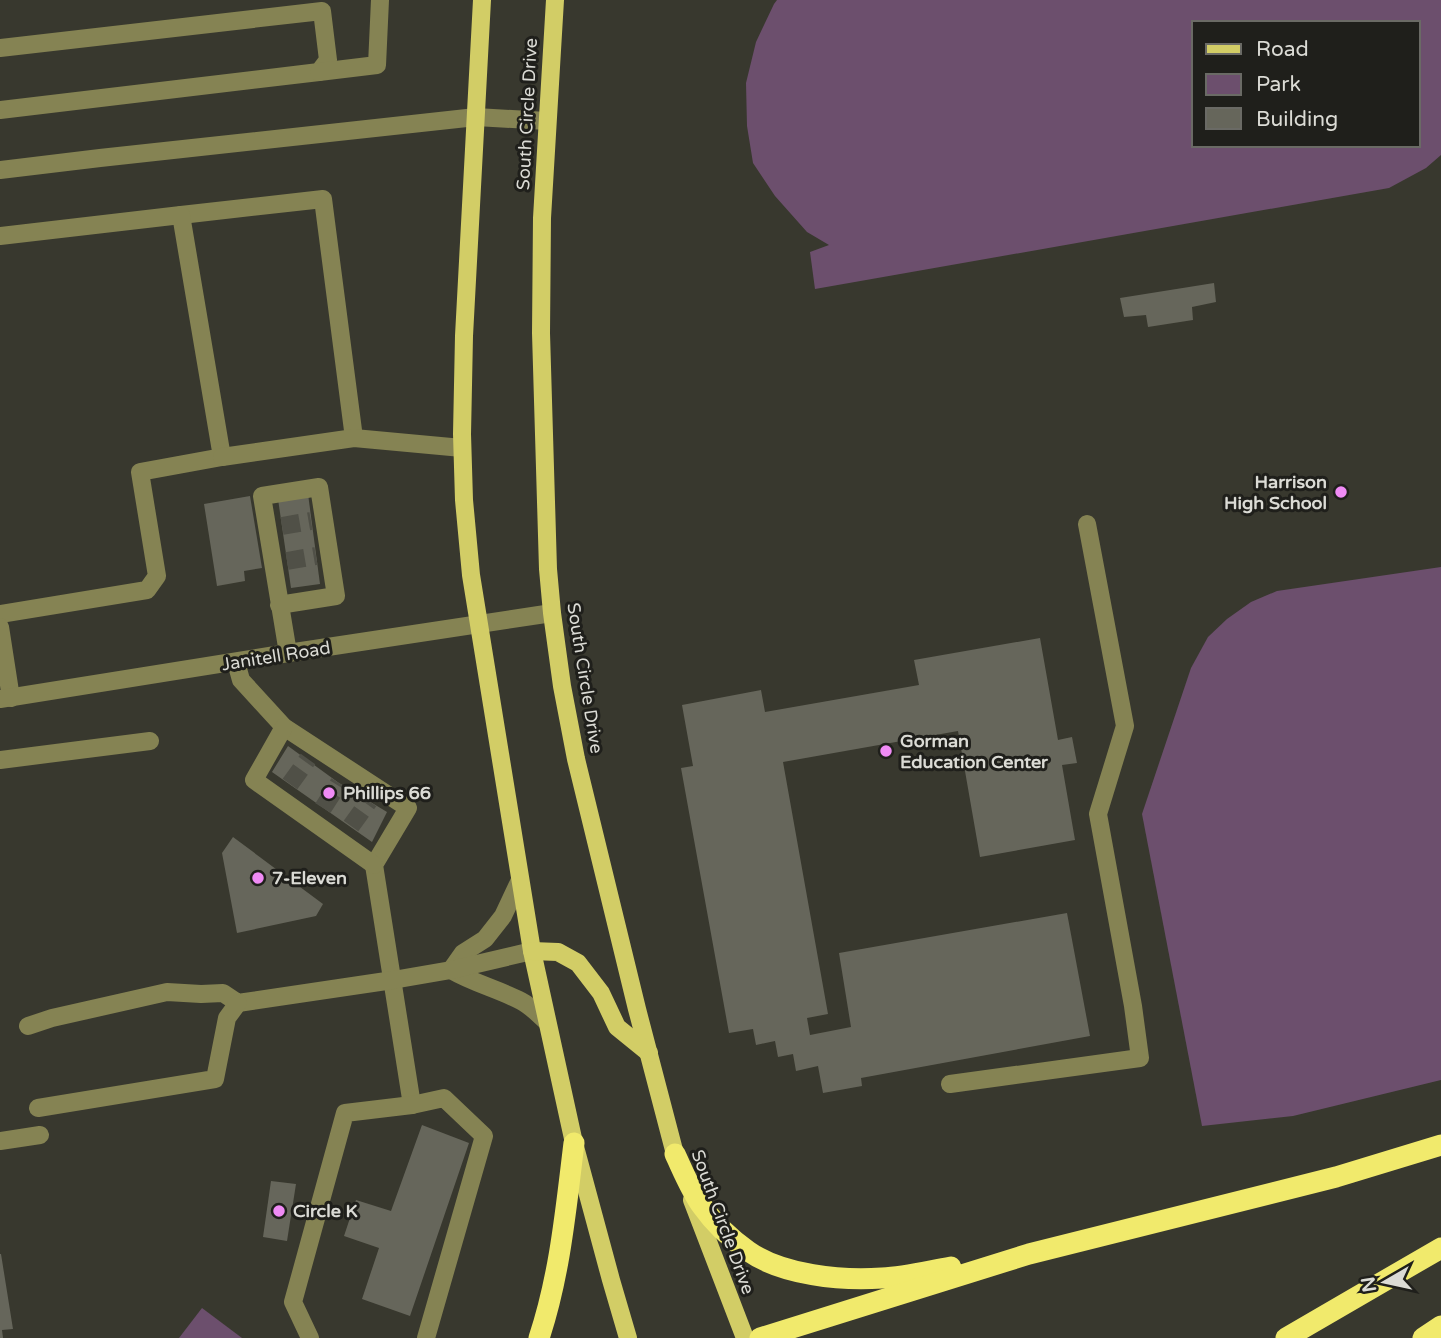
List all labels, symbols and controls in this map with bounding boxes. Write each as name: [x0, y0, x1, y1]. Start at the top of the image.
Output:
legend: [1192, 21, 1420, 147]
street label: South Circle Drive: [512, 37, 542, 191]
text: Road: [1256, 37, 1309, 62]
text: Park: [1256, 72, 1301, 97]
text: Building: [1256, 107, 1338, 132]
place label: Harrison High School: [1224, 471, 1327, 514]
marker: Harrison High School: [1333, 484, 1349, 500]
street label: South Circle Drive: [562, 601, 608, 755]
street label: Janitell Road: [220, 637, 332, 675]
place label: Gorman Education Center: [900, 730, 1049, 773]
marker: Gorman Education Center: [878, 743, 894, 759]
place label: Phillips 66: [343, 782, 431, 804]
marker: Phillips 66: [321, 785, 337, 801]
place label: 7-Eleven: [272, 867, 347, 889]
marker: 7-Eleven: [250, 870, 266, 886]
street label: South Circle Drive: [687, 1147, 759, 1297]
place label: Circle K: [293, 1200, 358, 1222]
marker: Circle K: [271, 1203, 287, 1219]
north arrow: [1350, 1247, 1420, 1317]
text: N: [1357, 1275, 1381, 1294]

